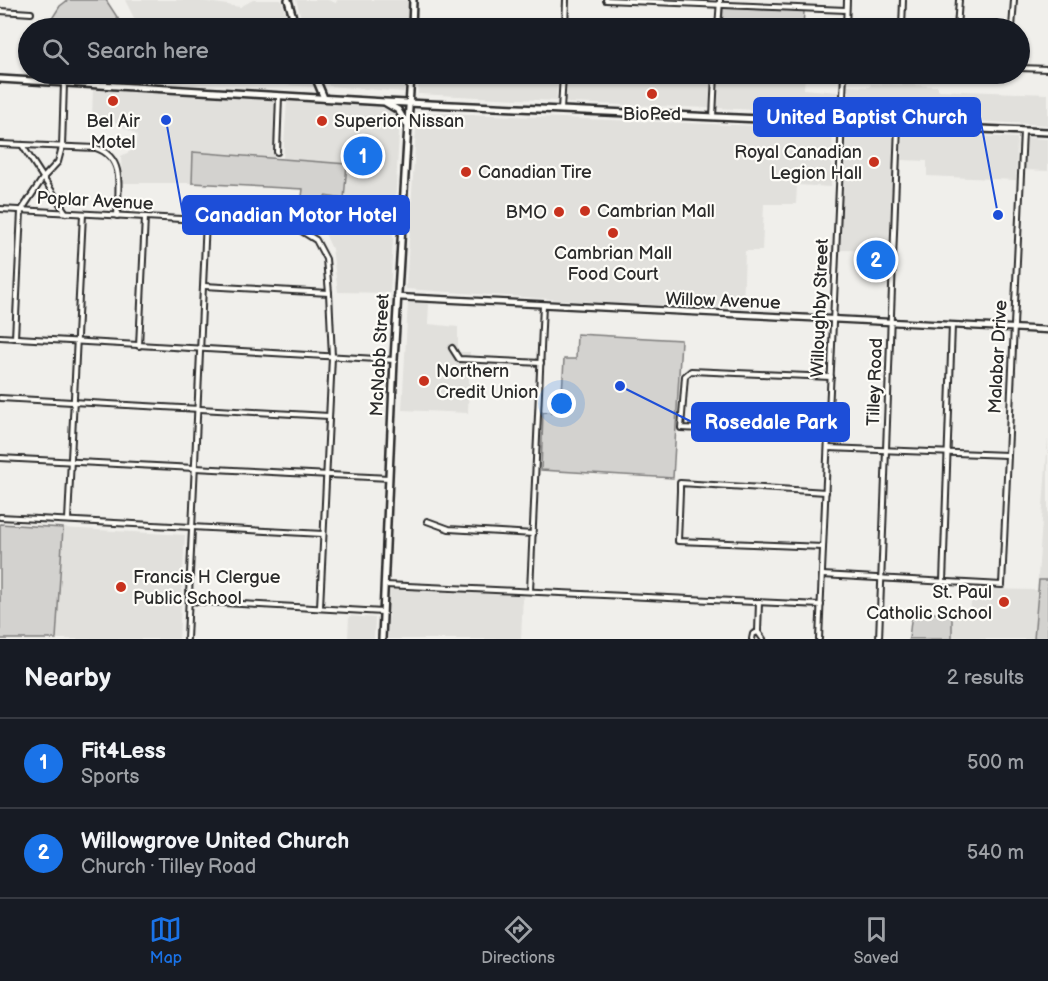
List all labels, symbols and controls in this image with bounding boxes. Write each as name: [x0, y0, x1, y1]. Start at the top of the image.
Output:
search box: [18, 18, 1030, 84]
icon: search: [39, 35, 72, 68]
text: Search here: [87, 38, 209, 65]
marker: BioPed: [645, 87, 659, 101]
marker: Bel Air Motel: [106, 94, 120, 108]
callout: United Baptist Church: [754, 98, 980, 136]
place label: BioPed: [623, 104, 681, 125]
text: United Baptist Church: [766, 106, 968, 130]
place label: Bel Air Motel: [86, 111, 140, 153]
place label: Superior Nissan: [334, 111, 464, 132]
marker: Superior Nissan: [315, 114, 329, 128]
pin: 1: [344, 134, 382, 178]
place label: Royal Canadian Legion Hall: [734, 142, 862, 184]
marker: Royal Canadian Legion Hall: [867, 155, 881, 169]
place label: Canadian Tire: [478, 162, 592, 183]
marker: Canadian Tire: [459, 165, 473, 179]
street label: Poplar Avenue: [36, 187, 154, 215]
callout: Canadian Motor Hotel: [183, 196, 409, 234]
place label: Cambrian Mall: [597, 201, 715, 222]
place label: BMO: [505, 202, 547, 223]
text: Canadian Motor Hotel: [195, 204, 397, 228]
marker: Cambrian Mall: [578, 204, 592, 218]
marker: BMO: [552, 205, 566, 219]
marker: Cambrian Mall Food Court: [606, 226, 620, 240]
street label: Willoughby Street: [807, 238, 833, 378]
pin: 2: [856, 238, 896, 282]
place label: Cambrian Mall Food Court: [554, 243, 672, 285]
street label: Willow Avenue: [665, 288, 781, 314]
street label: McNabb Street: [366, 293, 394, 417]
street label: Malabar Drive: [985, 299, 1011, 414]
street label: Tilley Road: [863, 338, 887, 426]
place label: Northern Credit Union: [436, 361, 538, 403]
marker: Northern Credit Union: [417, 374, 431, 388]
your location: [547, 389, 576, 418]
callout: Rosedale Park: [692, 403, 849, 441]
text: Rosedale Park: [704, 411, 838, 435]
place label: Francis H Clergue Public School: [133, 567, 281, 609]
marker: Francis H Clergue Public School: [114, 580, 128, 594]
place label: St. Paul Catholic School: [866, 582, 992, 624]
marker: St. Paul Catholic School: [997, 595, 1011, 609]
text: Nearby: [24, 663, 111, 694]
text: 2 results: [947, 666, 1024, 690]
text: Fit4Less: [81, 738, 166, 765]
text: 1: [39, 751, 48, 775]
text: 500 m: [967, 751, 1024, 775]
text: Sports: [81, 765, 139, 789]
text: Willowgrove United Church: [81, 828, 349, 855]
text: 2: [38, 841, 49, 865]
text: 540 m: [967, 841, 1024, 865]
text: Church · Tilley Road: [81, 855, 256, 879]
tab: Map: [149, 913, 182, 968]
tab: Directions: [481, 913, 555, 968]
tab: Saved: [854, 913, 899, 968]

